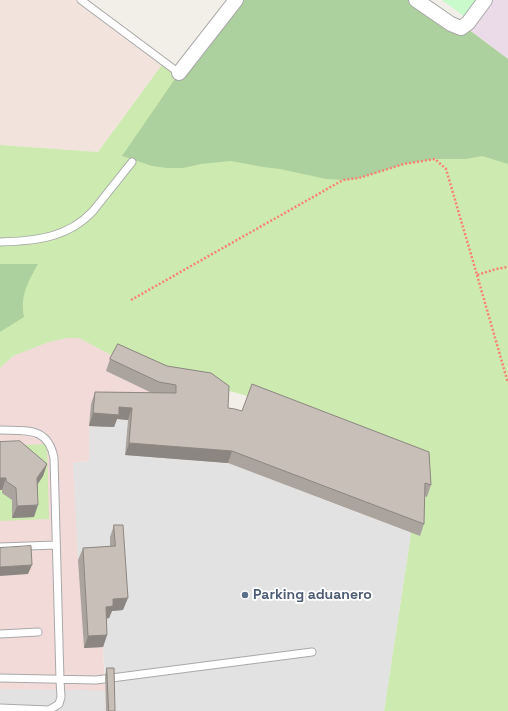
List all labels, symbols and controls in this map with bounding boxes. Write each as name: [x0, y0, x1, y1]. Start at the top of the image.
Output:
place label: Parking aduanero: [253, 587, 372, 603]
marker: Parking aduanero: [240, 590, 250, 600]

